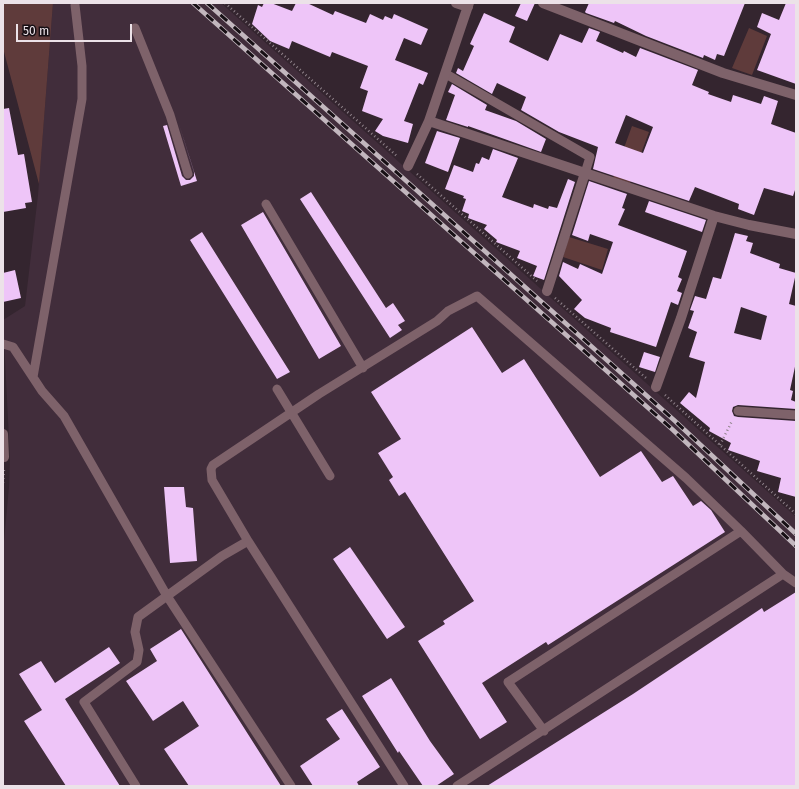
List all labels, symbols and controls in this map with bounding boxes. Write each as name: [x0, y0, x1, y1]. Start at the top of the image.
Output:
scale bar: [18, 16, 134, 42]
text: 50 m: [23, 24, 49, 38]

